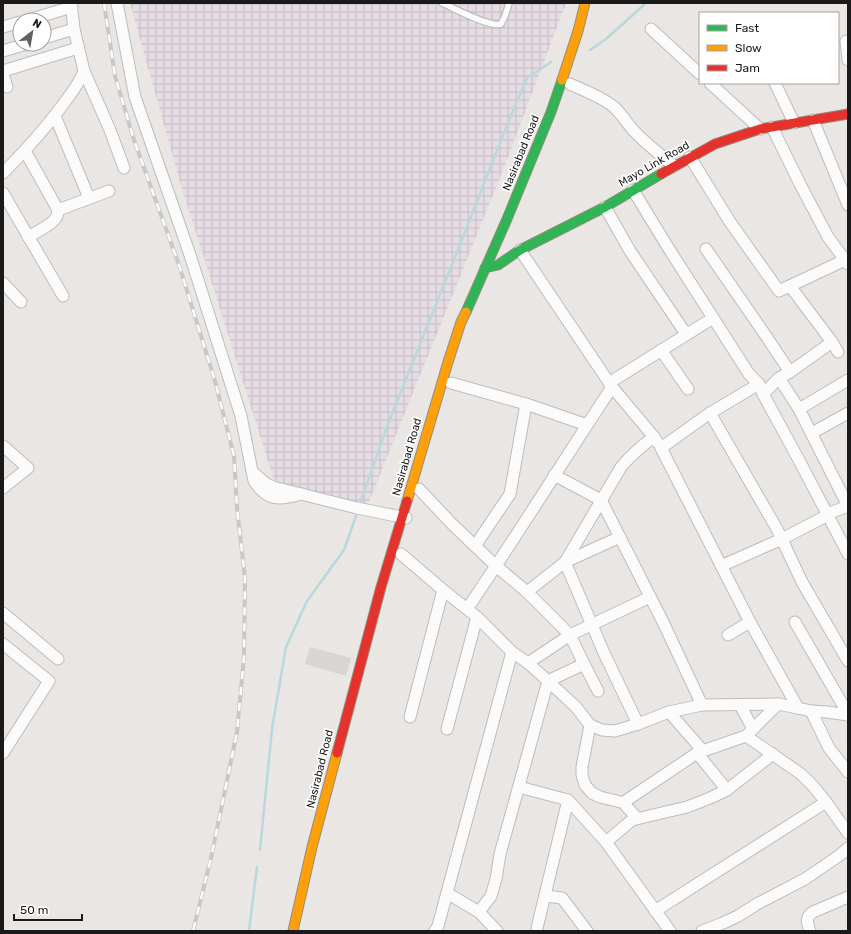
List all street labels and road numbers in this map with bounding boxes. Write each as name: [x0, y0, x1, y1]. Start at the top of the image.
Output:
street label: Nasirabad Road: [500, 113, 542, 193]
street label: Mayo Link Road: [616, 139, 692, 189]
street label: Nasirabad Road: [390, 417, 424, 497]
street label: Nasirabad Road: [304, 729, 336, 809]

